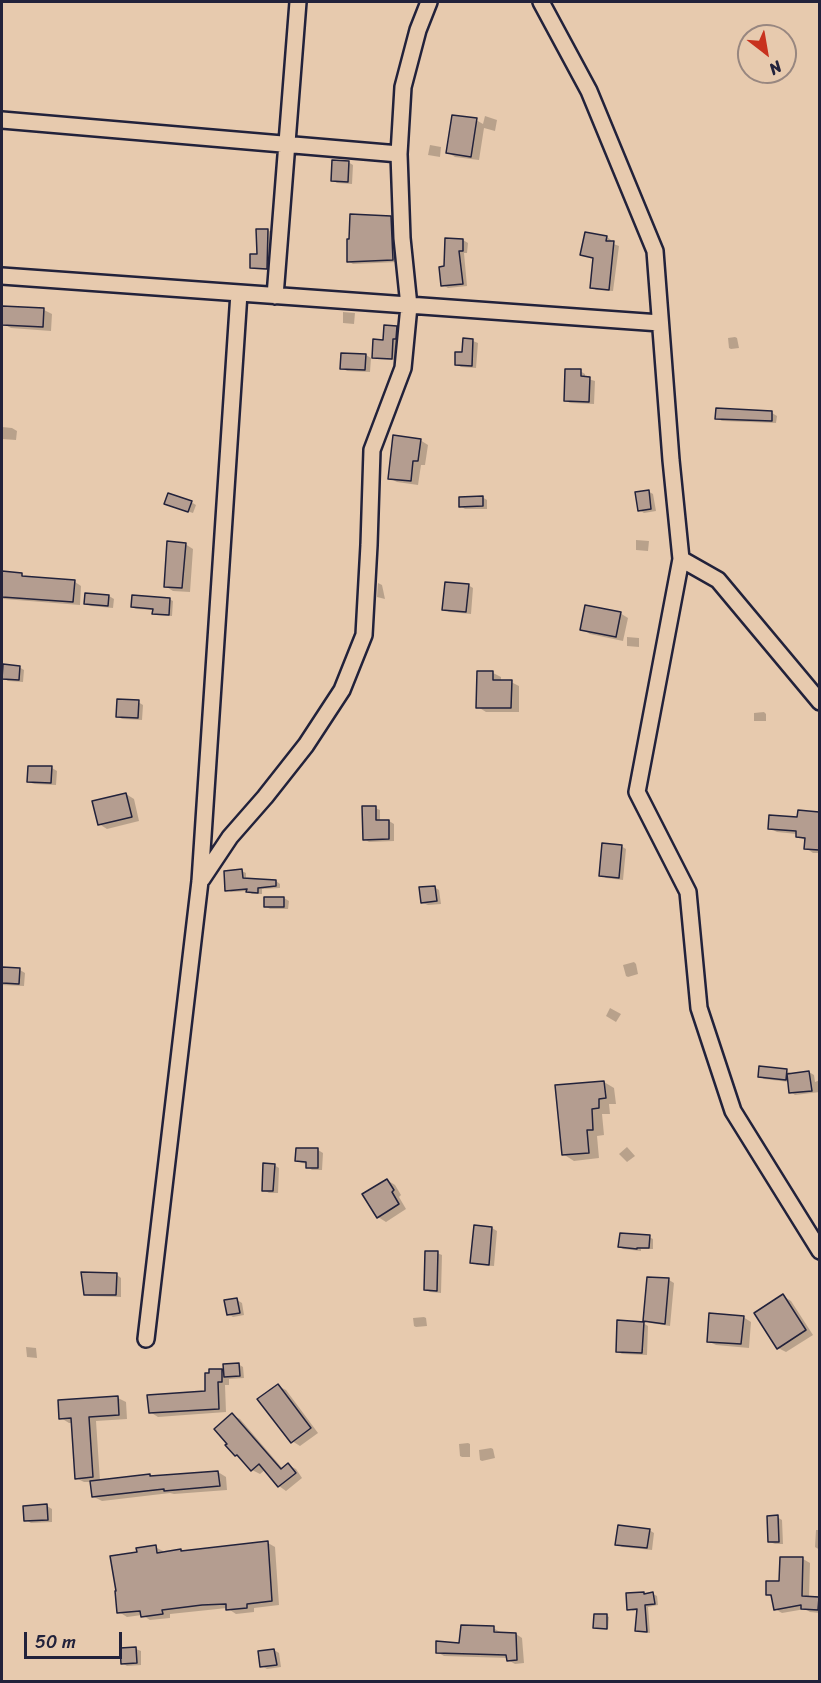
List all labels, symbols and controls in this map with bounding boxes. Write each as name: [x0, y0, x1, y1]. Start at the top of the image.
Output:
north arrow: [737, 24, 797, 84]
text: N: [763, 53, 788, 83]
scale bar: [27, 1620, 124, 1658]
text: 50 m: [35, 1626, 76, 1658]

